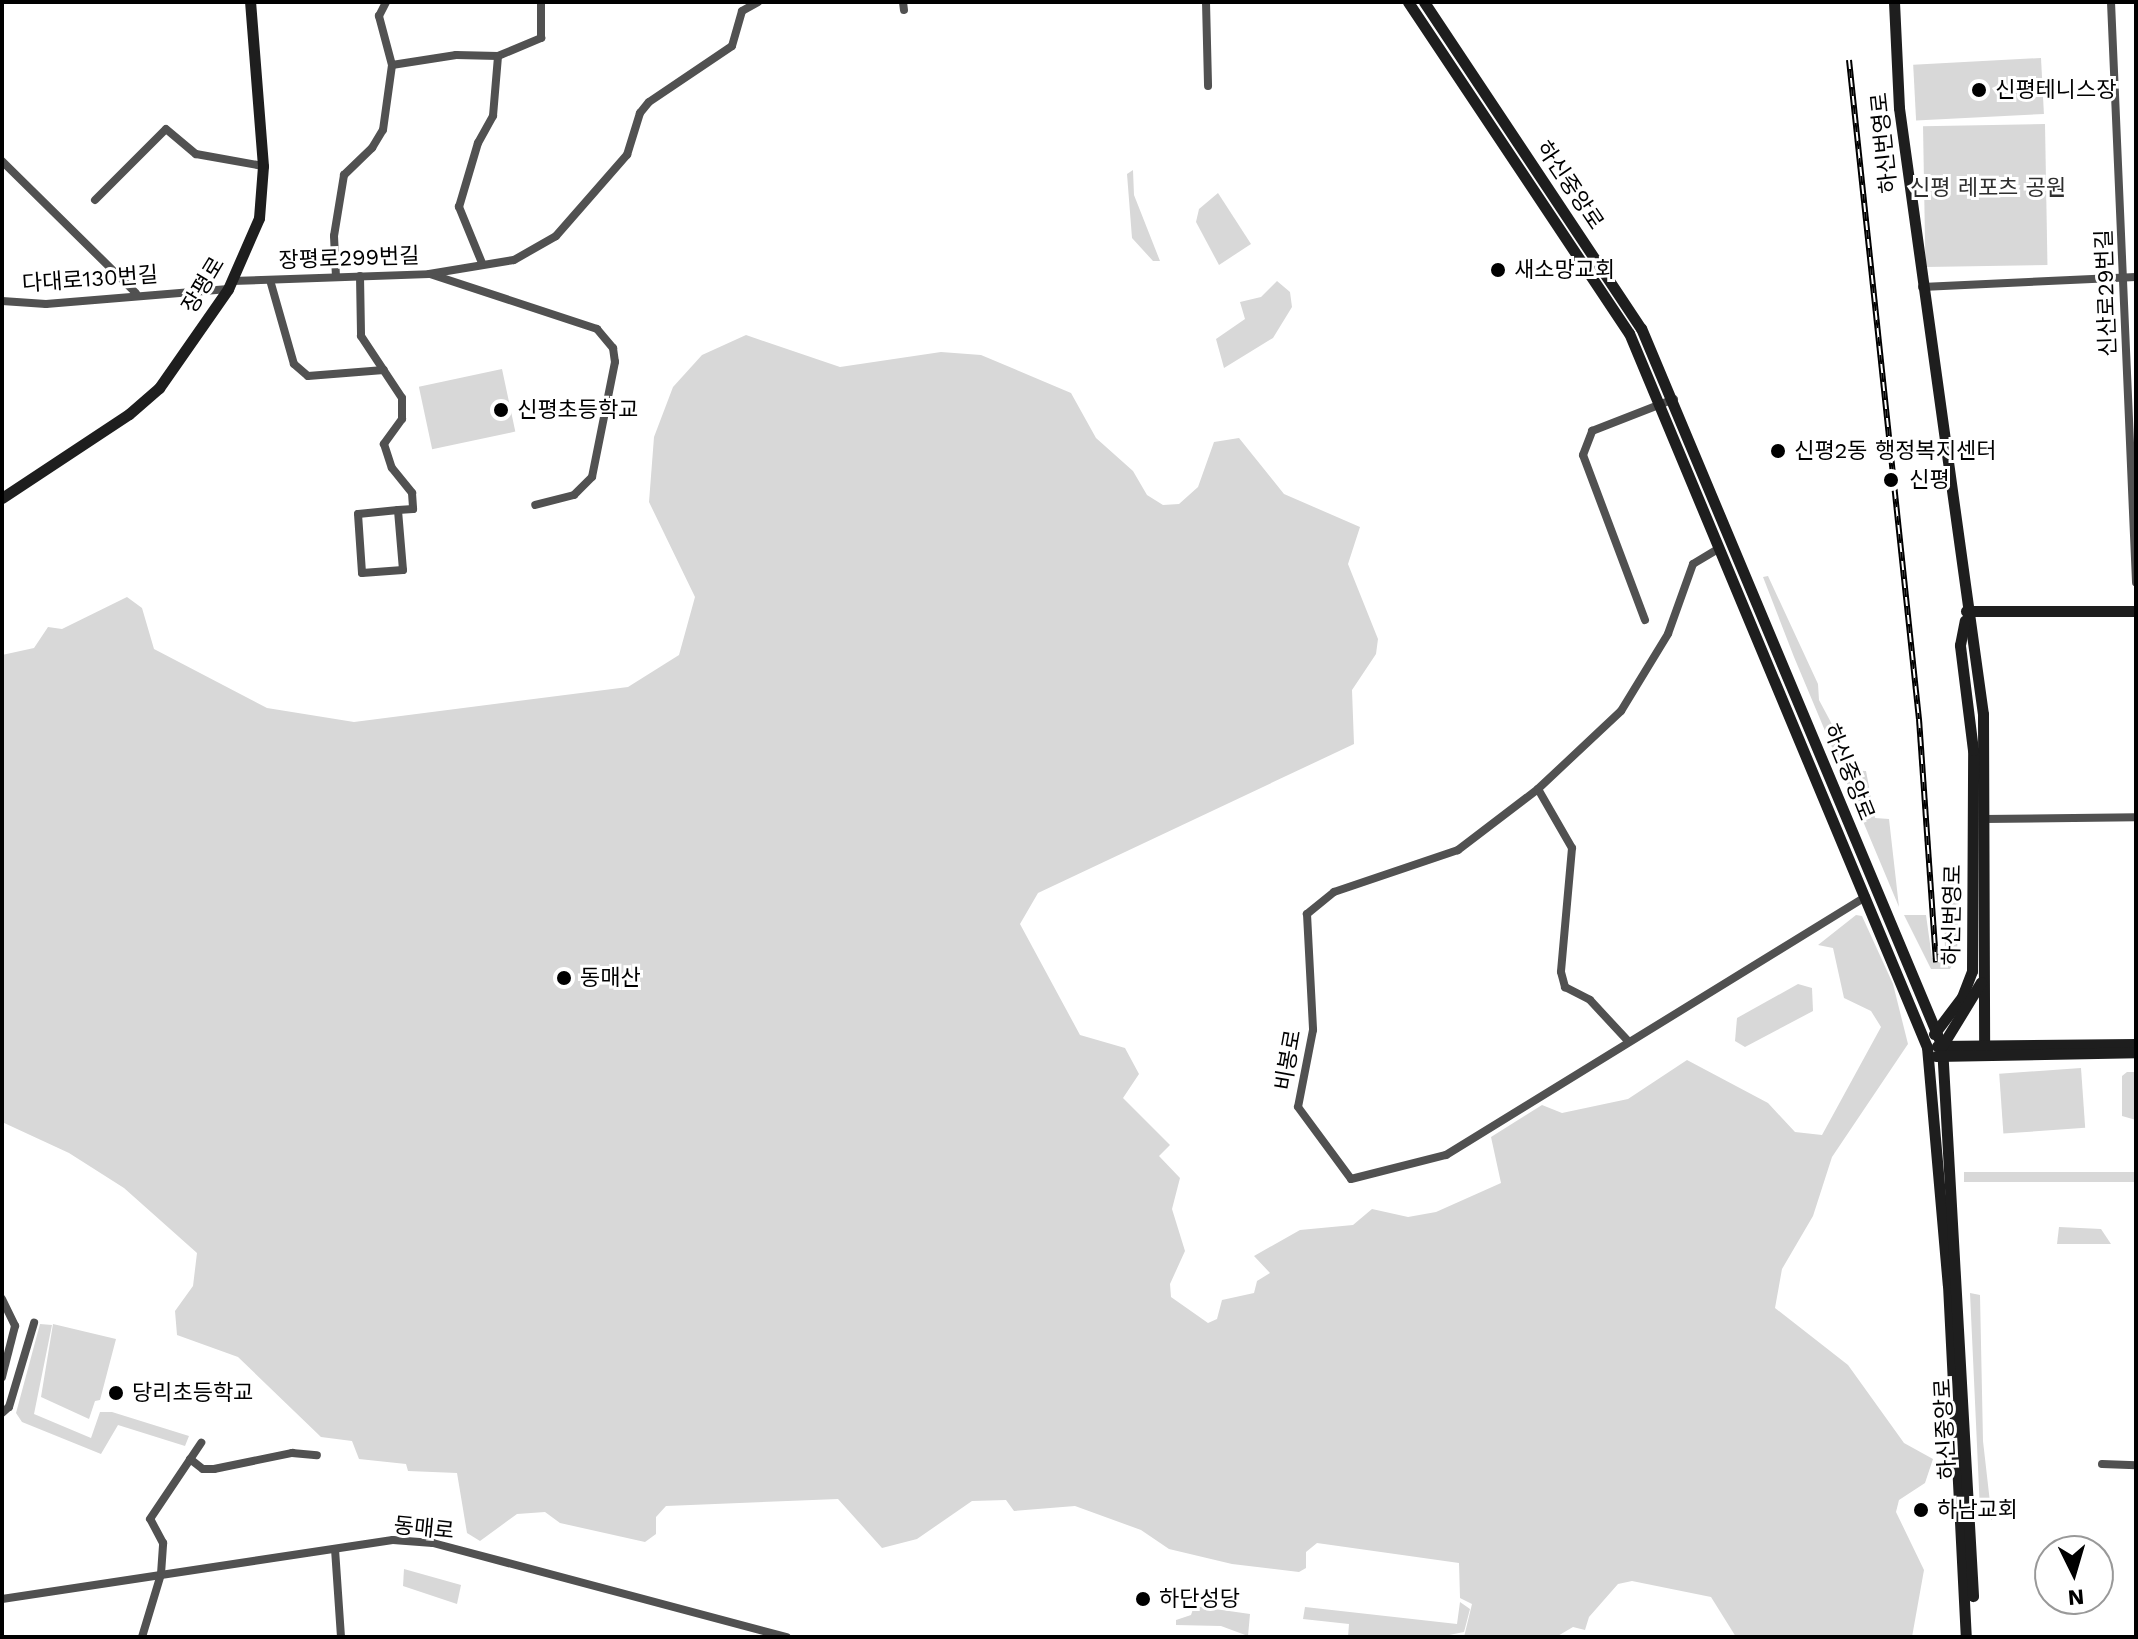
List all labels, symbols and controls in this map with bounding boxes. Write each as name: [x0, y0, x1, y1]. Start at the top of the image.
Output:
place label: 신평테니스장: [1995, 77, 2116, 103]
marker: 신평테니스장: [1970, 81, 1988, 99]
street label: 하신번영로: [1866, 91, 1902, 195]
street label: 하신중앙로: [1531, 136, 1609, 234]
park label: 신평 레포츠 공원: [1910, 175, 2066, 201]
street label: 신산로29번길: [2091, 229, 2121, 357]
street label: 장평로299번길: [278, 242, 420, 274]
street label: 장평로: [176, 252, 230, 318]
place label: 새소망교회: [1514, 257, 1615, 283]
street label: 다대로130번길: [21, 261, 159, 297]
marker: 새소망교회: [1489, 261, 1507, 279]
place label: 신평초등학교: [517, 397, 638, 423]
marker: 신평초등학교: [492, 401, 510, 419]
place label: 신평2동 행정복지센터: [1794, 438, 1996, 464]
marker: 신평2동 행정복지센터: [1769, 442, 1787, 460]
place label: 신평: [1909, 467, 1949, 493]
marker: 신평: [1880, 469, 1902, 491]
street label: 하신중앙로: [1818, 720, 1880, 824]
street label: 하신번영로: [1938, 864, 1966, 966]
place label: 동매산: [580, 965, 641, 991]
marker: 동매산: [555, 969, 573, 987]
street label: 비봉로: [1270, 1028, 1306, 1092]
street label: 하신중앙로: [1929, 1378, 1961, 1480]
place label: 당리초등학교: [132, 1380, 253, 1406]
marker: 당리초등학교: [107, 1384, 125, 1402]
place label: 하남교회: [1937, 1497, 2018, 1523]
marker: 하남교회: [1912, 1501, 1930, 1519]
street label: 동매로: [392, 1512, 456, 1544]
north arrow: [2034, 1535, 2114, 1615]
text: N: [2067, 1584, 2085, 1611]
place label: 하단성당: [1159, 1586, 1240, 1612]
marker: 하단성당: [1134, 1590, 1152, 1608]

